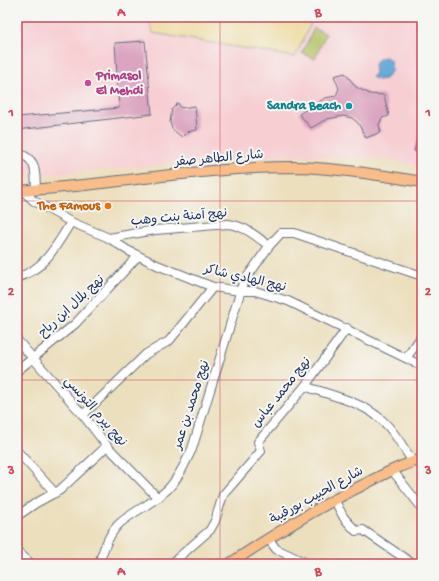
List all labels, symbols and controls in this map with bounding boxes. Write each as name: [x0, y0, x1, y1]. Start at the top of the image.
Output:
text: A: [116, 6, 126, 21]
text: B: [314, 6, 323, 21]
place label: Primasol El Mehdi: [95, 69, 143, 99]
marker: Primasol El Mehdi: [83, 78, 93, 88]
place label: Sandra Beach: [267, 99, 341, 114]
marker: Sandra Beach: [344, 101, 354, 111]
text: 1: [7, 106, 14, 121]
text: 1: [424, 106, 431, 121]
street label: شارع الطاهر صفر: [173, 148, 264, 170]
place label: The Famous: [36, 199, 101, 214]
marker: The Famous: [103, 201, 113, 211]
street label: نهج آمنة بنت وهب: [130, 205, 228, 230]
street label: نهج الهادي شاكر: [202, 262, 287, 296]
street label: نهج بلال ابن رباح: [36, 273, 108, 341]
text: 2: [8, 285, 15, 300]
text: 2: [425, 285, 432, 300]
street label: نهج محمد عباس: [249, 355, 315, 431]
street label: نهج محمد بن عمر: [170, 359, 213, 452]
street label: نهج بيرم التونسي: [59, 374, 129, 451]
text: 3: [7, 464, 15, 479]
street label: شارع الحبيب بورقيبة: [268, 464, 366, 528]
text: 3: [424, 464, 432, 479]
text: A: [116, 565, 126, 580]
text: B: [314, 565, 323, 580]

